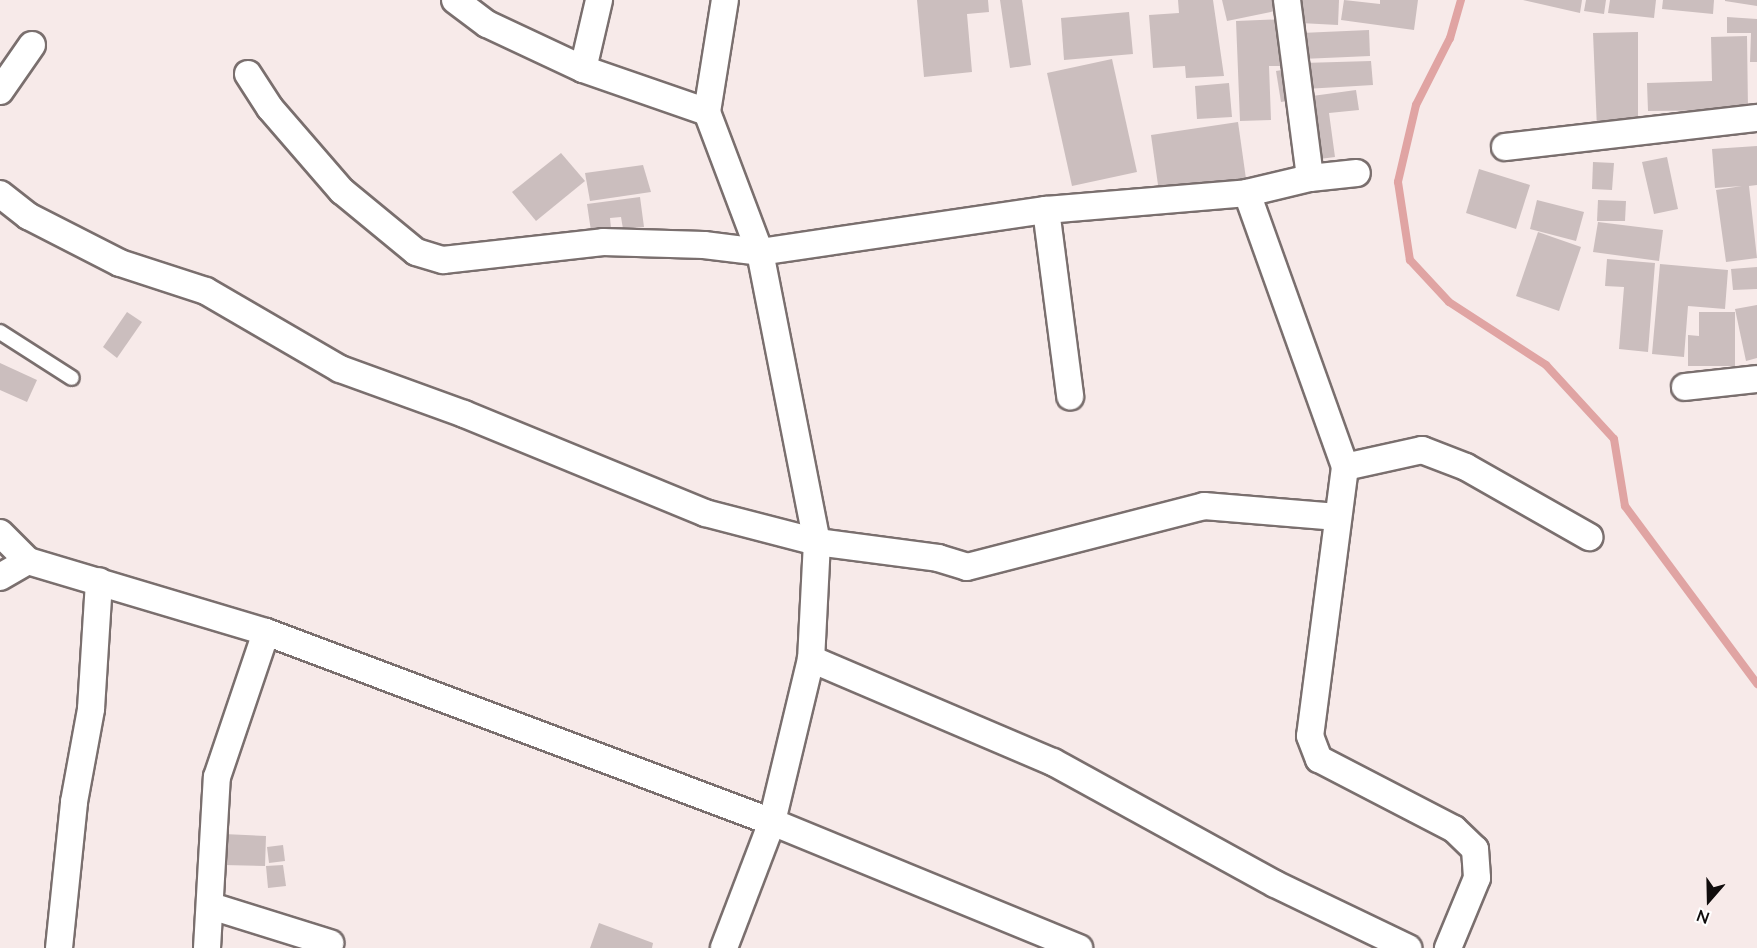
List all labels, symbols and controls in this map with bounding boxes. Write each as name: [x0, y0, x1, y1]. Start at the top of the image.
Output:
north arrow: [1679, 870, 1739, 930]
text: N: [1694, 906, 1712, 928]

